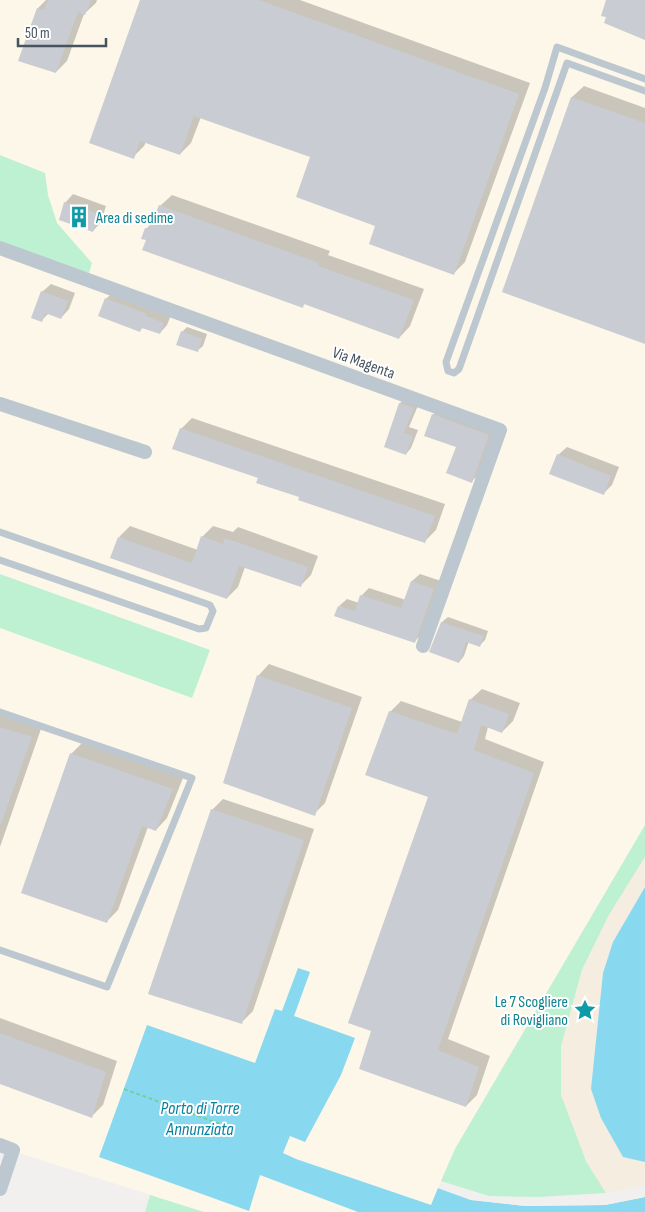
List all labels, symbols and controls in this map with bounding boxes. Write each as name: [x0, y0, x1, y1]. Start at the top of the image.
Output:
scale bar: [18, 15, 105, 47]
text: 50 m: [25, 24, 50, 43]
building icon: Area di sedime: [66, 204, 92, 230]
place label: Area di sedime: [95, 209, 173, 228]
street label: Via Magenta: [330, 343, 397, 383]
place label: Le 7 Scogliere di Rovigliano: [495, 993, 568, 1030]
place icon: Le 7 Scogliere di Rovigliano: [572, 997, 598, 1023]
water label: Porto di Torre Annunziata: [160, 1098, 240, 1140]

